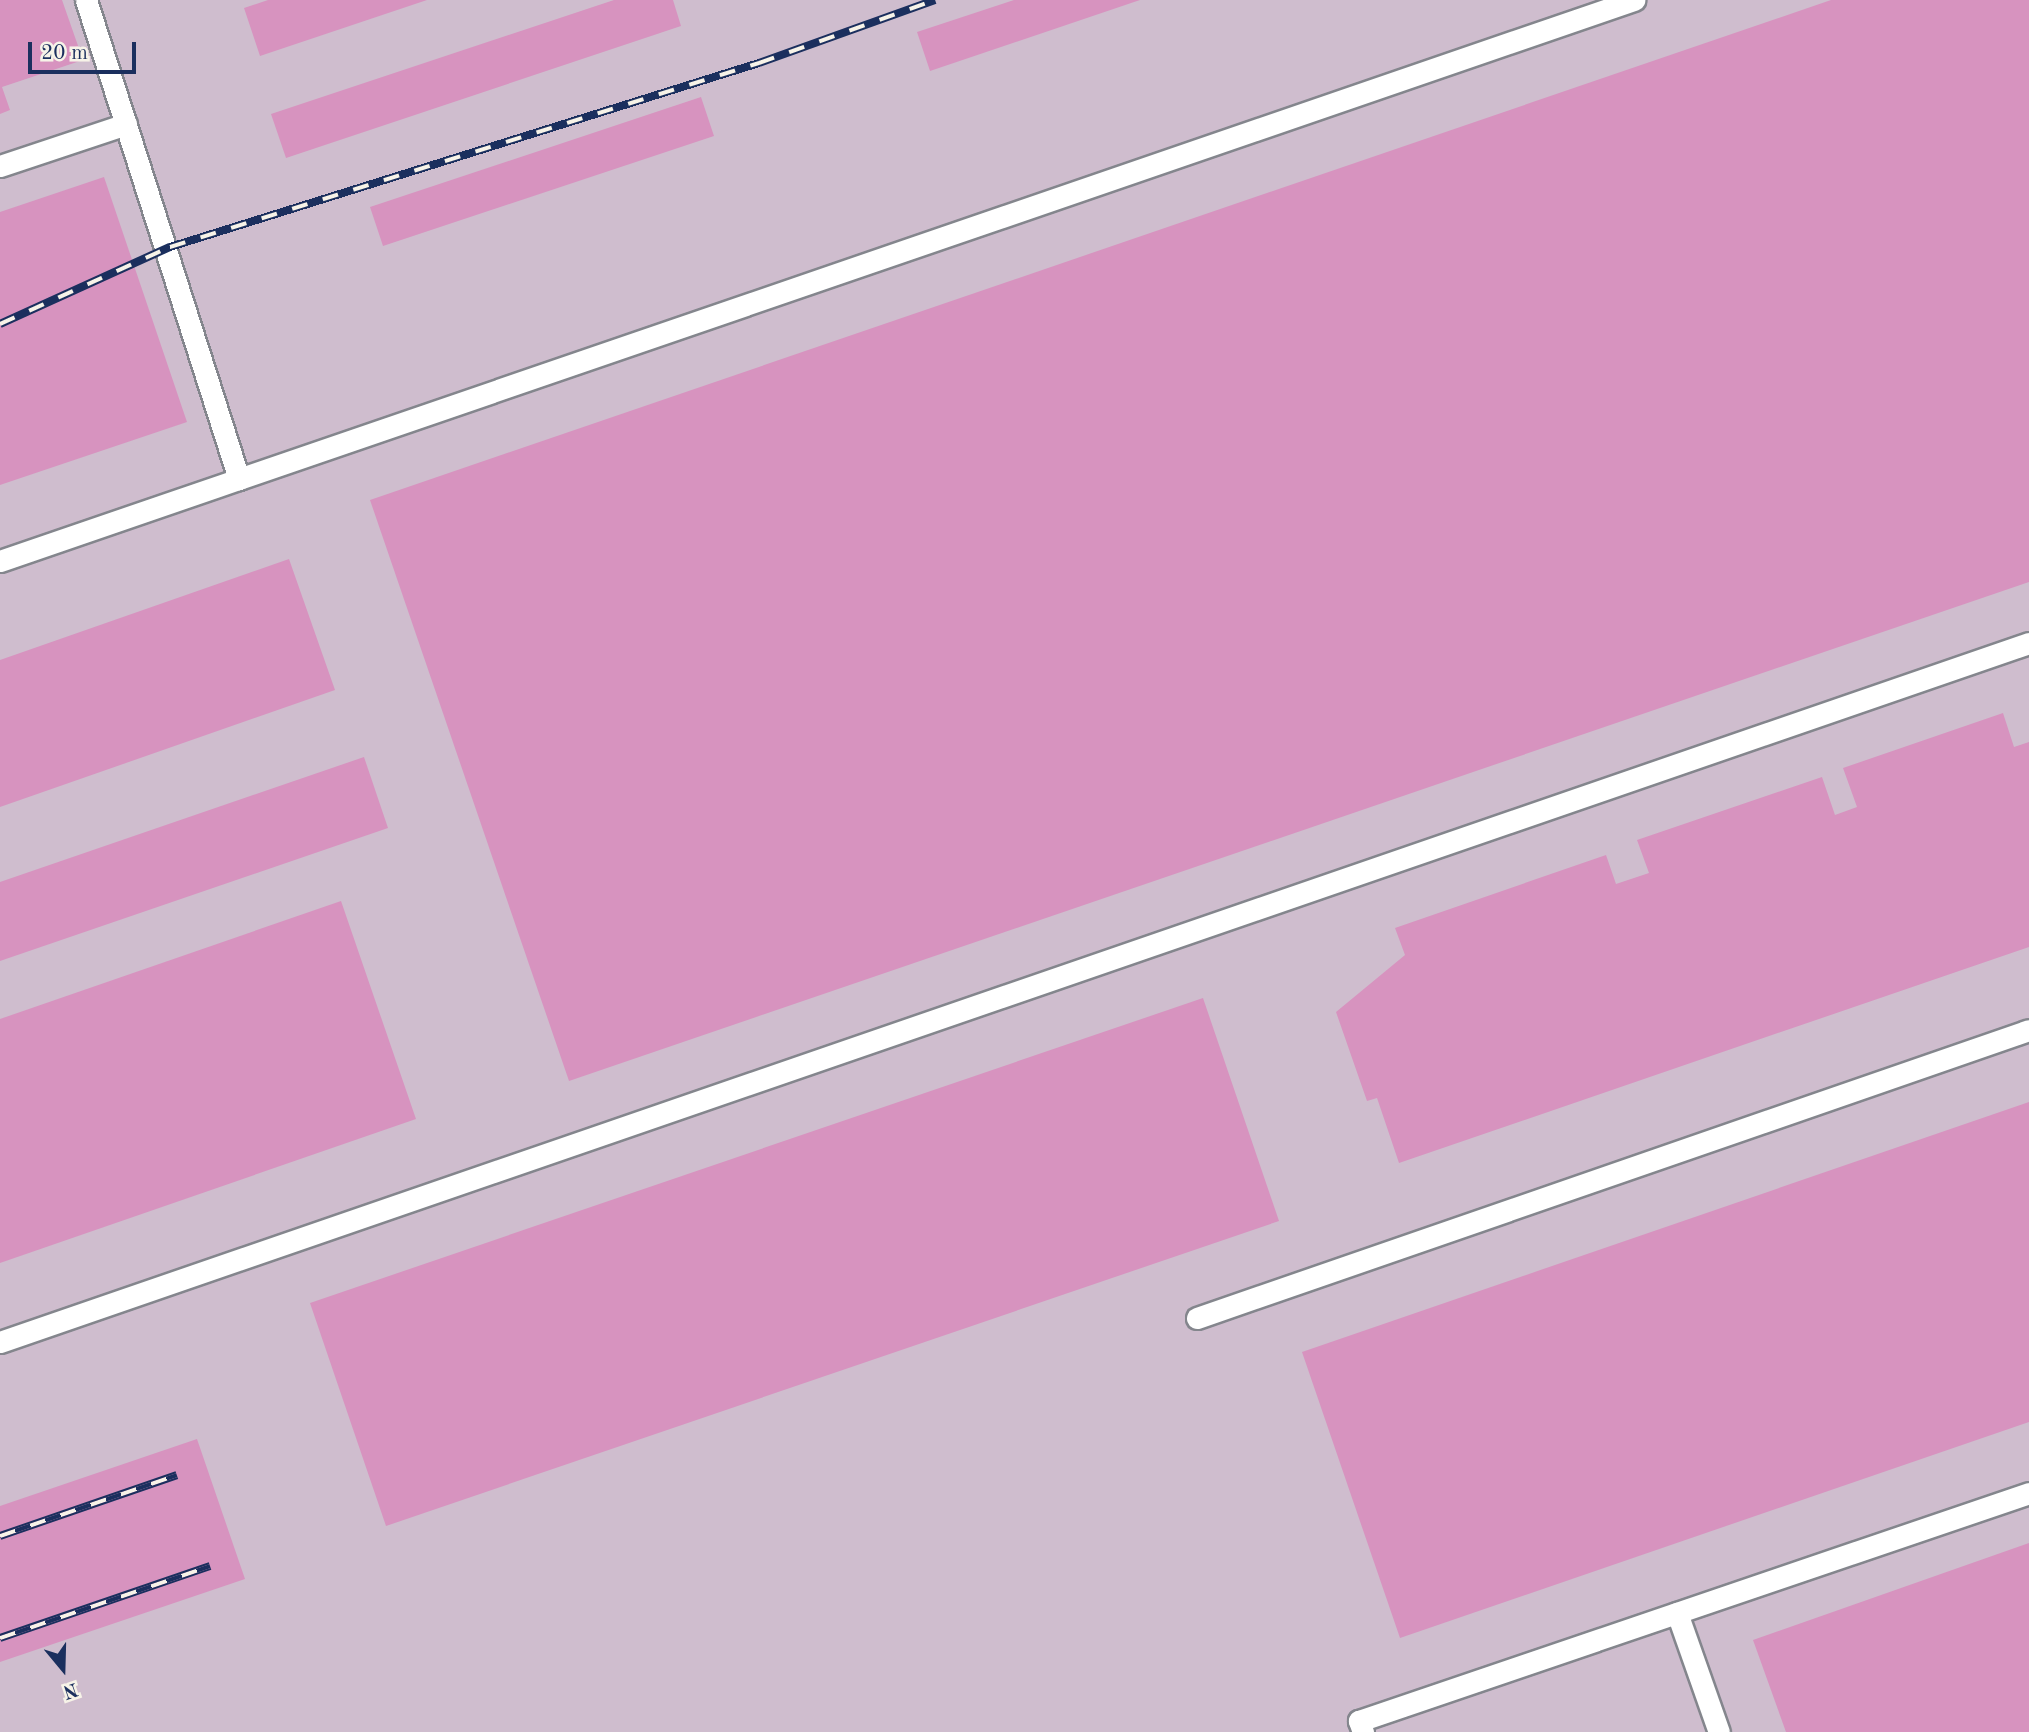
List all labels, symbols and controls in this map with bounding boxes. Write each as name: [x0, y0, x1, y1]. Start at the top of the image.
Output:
scale bar: [32, 28, 140, 72]
text: 20 m: [41, 43, 88, 64]
north arrow: [28, 1634, 98, 1704]
text: N: [60, 1678, 80, 1701]

